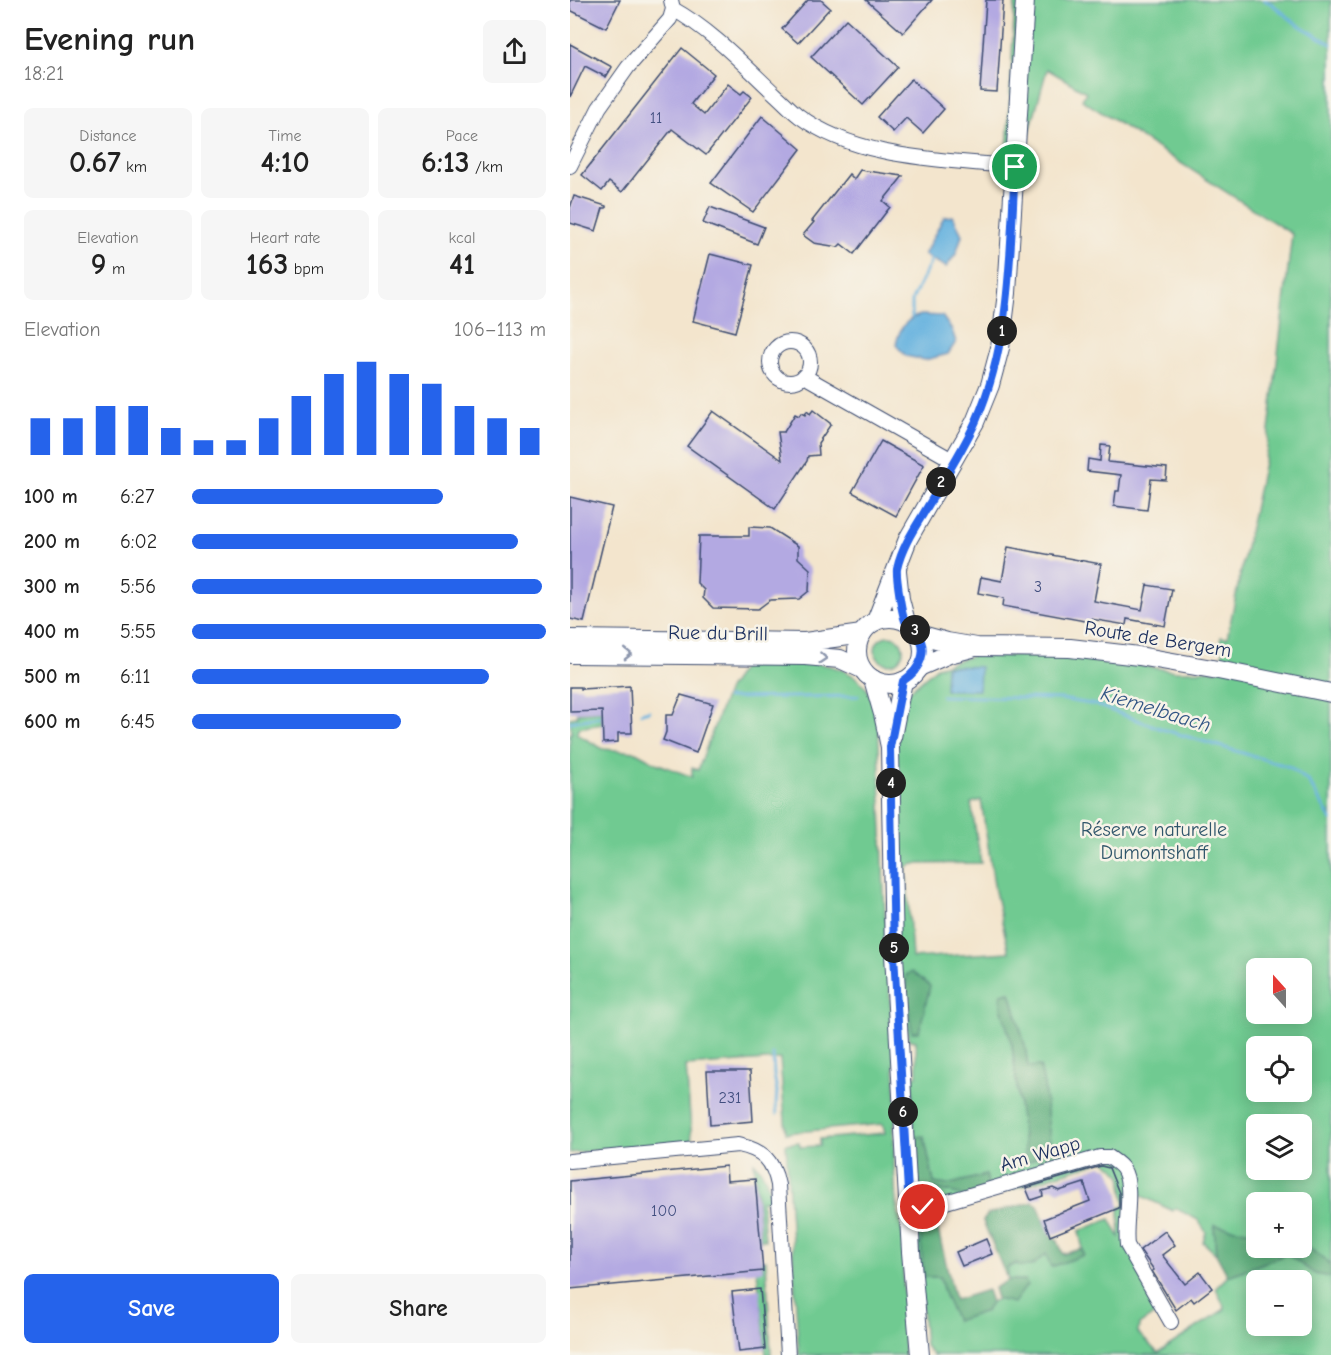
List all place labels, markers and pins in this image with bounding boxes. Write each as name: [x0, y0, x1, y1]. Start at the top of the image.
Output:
pin: [989, 141, 1040, 192]
pin: 1: [987, 316, 1017, 346]
pin: 2: [926, 467, 956, 497]
pin: 3: [900, 615, 930, 645]
pin: 4: [876, 768, 906, 798]
pin: 5: [879, 933, 909, 963]
pin: 6: [888, 1097, 918, 1127]
pin: [897, 1181, 948, 1232]

